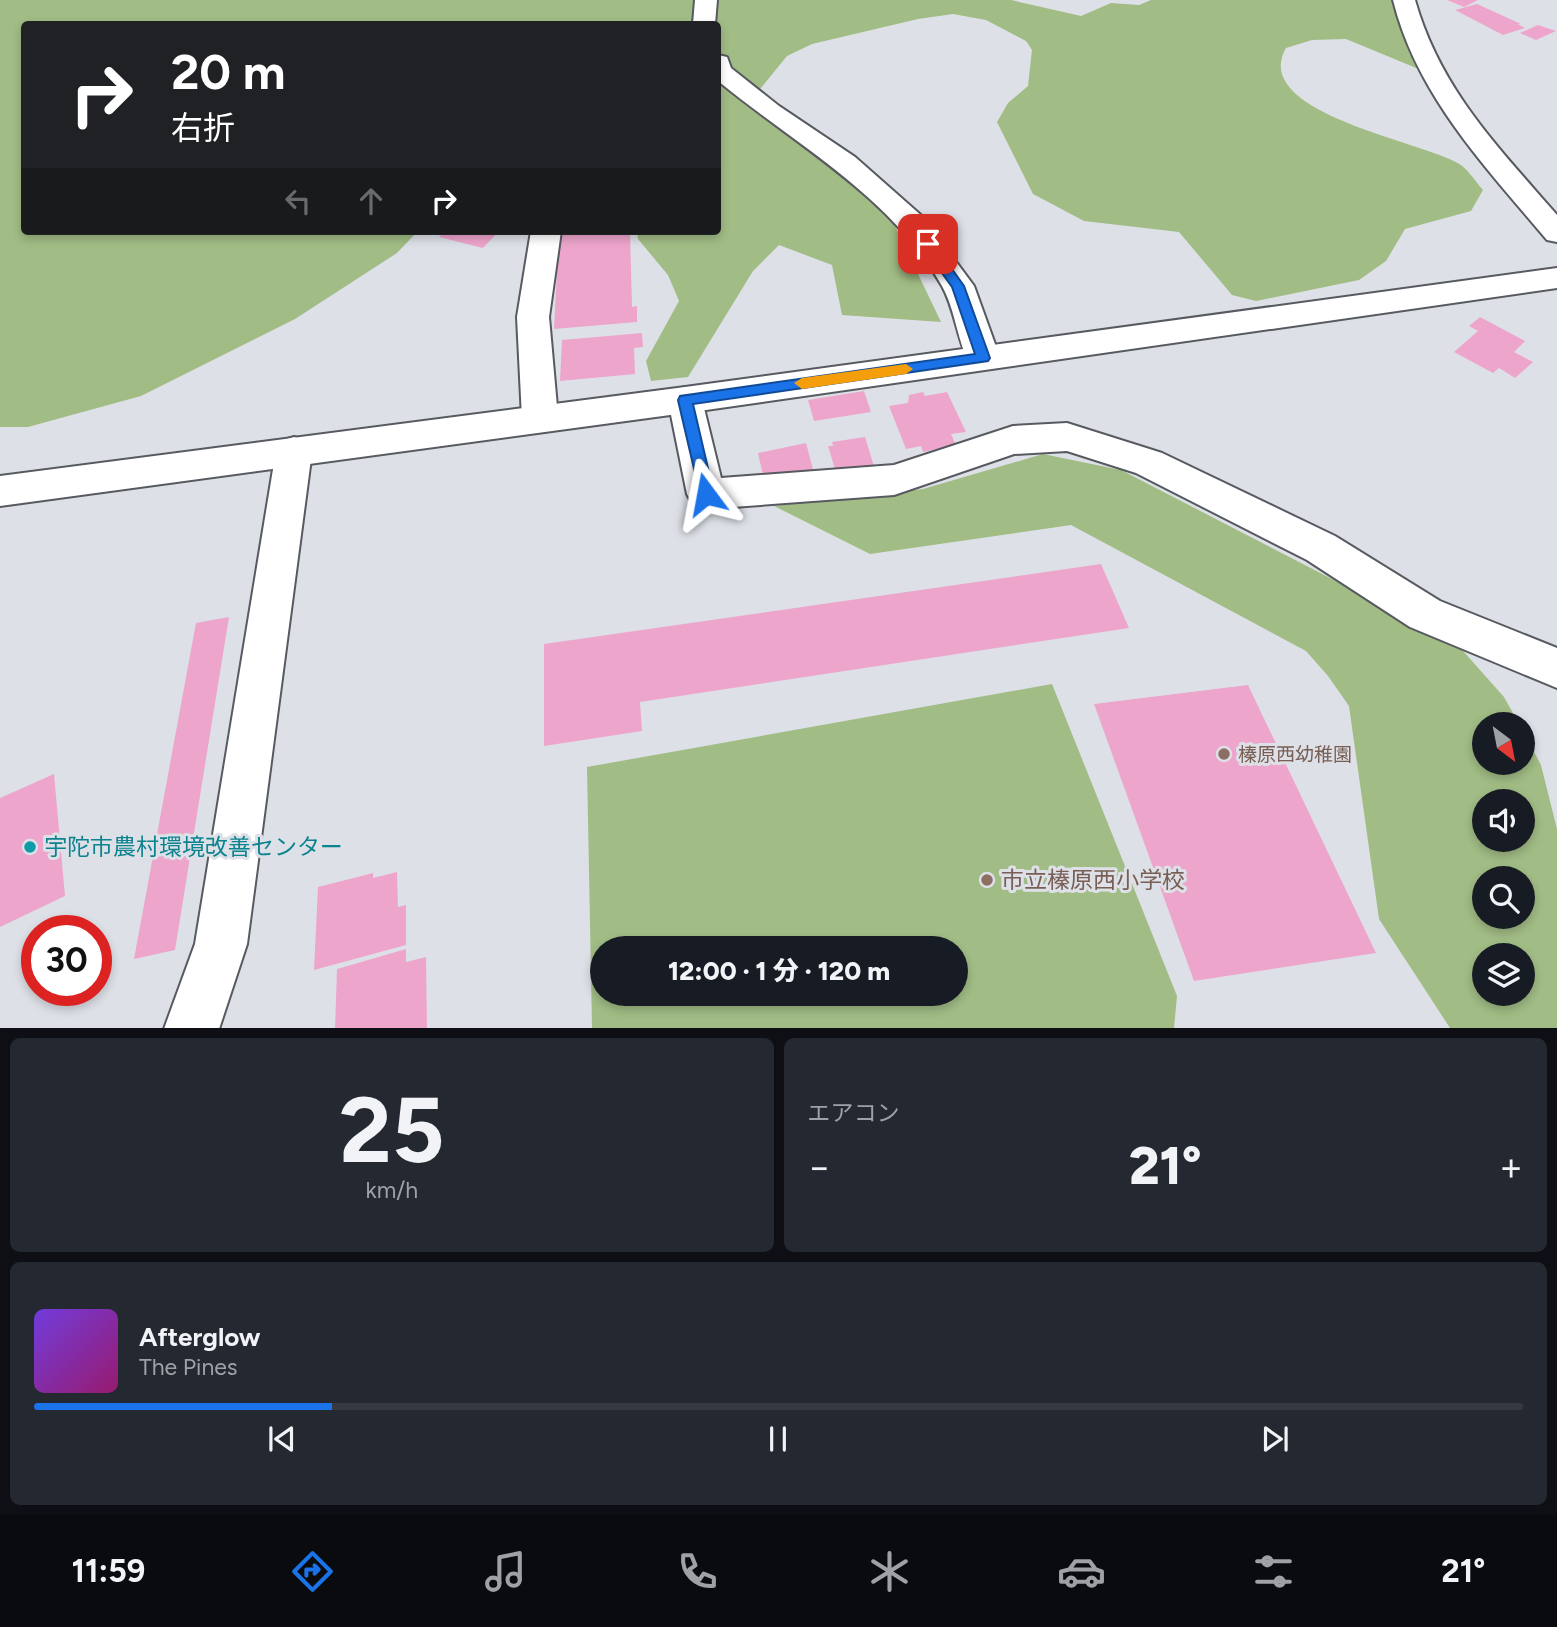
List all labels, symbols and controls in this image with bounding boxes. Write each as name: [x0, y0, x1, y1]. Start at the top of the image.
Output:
text: 20 m: [171, 42, 286, 101]
icon: right: [56, 49, 147, 140]
text: 右折: [171, 109, 235, 147]
icon: left: [279, 182, 317, 220]
icon: ahead: [352, 182, 390, 220]
icon: right: [425, 182, 463, 220]
pin: [898, 214, 958, 274]
icon: arrive: [909, 225, 947, 263]
position arrow: [669, 457, 743, 531]
north arrow: [1472, 712, 1535, 775]
map controls: [1472, 712, 1535, 1006]
place label: 榛原西幼稚園: [1238, 743, 1352, 766]
marker: 榛原西幼稚園: [1216, 746, 1232, 762]
button: sound: [1472, 789, 1535, 852]
place label: 宇陀市農村環境改善センター: [44, 833, 343, 861]
marker: 宇陀市農村環境改善センター: [22, 839, 38, 855]
place label: 市立榛原西小学校: [1001, 866, 1185, 894]
button: search: [1472, 866, 1535, 929]
marker: 市立榛原西小学校: [979, 872, 995, 888]
speed limit sign: 30: [21, 915, 112, 1006]
button: layers: [1472, 943, 1535, 1006]
text: 12:00 · 1 分 · 120 m: [668, 955, 890, 987]
text: 25: [339, 1076, 445, 1185]
text: エアコン: [808, 1099, 900, 1127]
text: 21°: [1129, 1135, 1202, 1197]
text: −: [808, 1144, 831, 1190]
text: +: [1499, 1144, 1523, 1190]
text: km/h: [365, 1176, 418, 1204]
text: Afterglow: [139, 1321, 261, 1353]
text: The Pines: [139, 1353, 238, 1381]
icon: previous: [263, 1420, 301, 1458]
icon: pause: [759, 1420, 797, 1458]
icon: next: [1256, 1420, 1294, 1458]
icon: directions: [288, 1547, 337, 1596]
icon: music: [481, 1547, 530, 1596]
icon: phone: [673, 1547, 722, 1596]
icon: climate: [865, 1547, 914, 1596]
icon: car: [1057, 1547, 1106, 1596]
icon: filters: [1249, 1547, 1298, 1596]
text: 11:59: [72, 1552, 145, 1590]
text: 21°: [1441, 1552, 1485, 1590]

